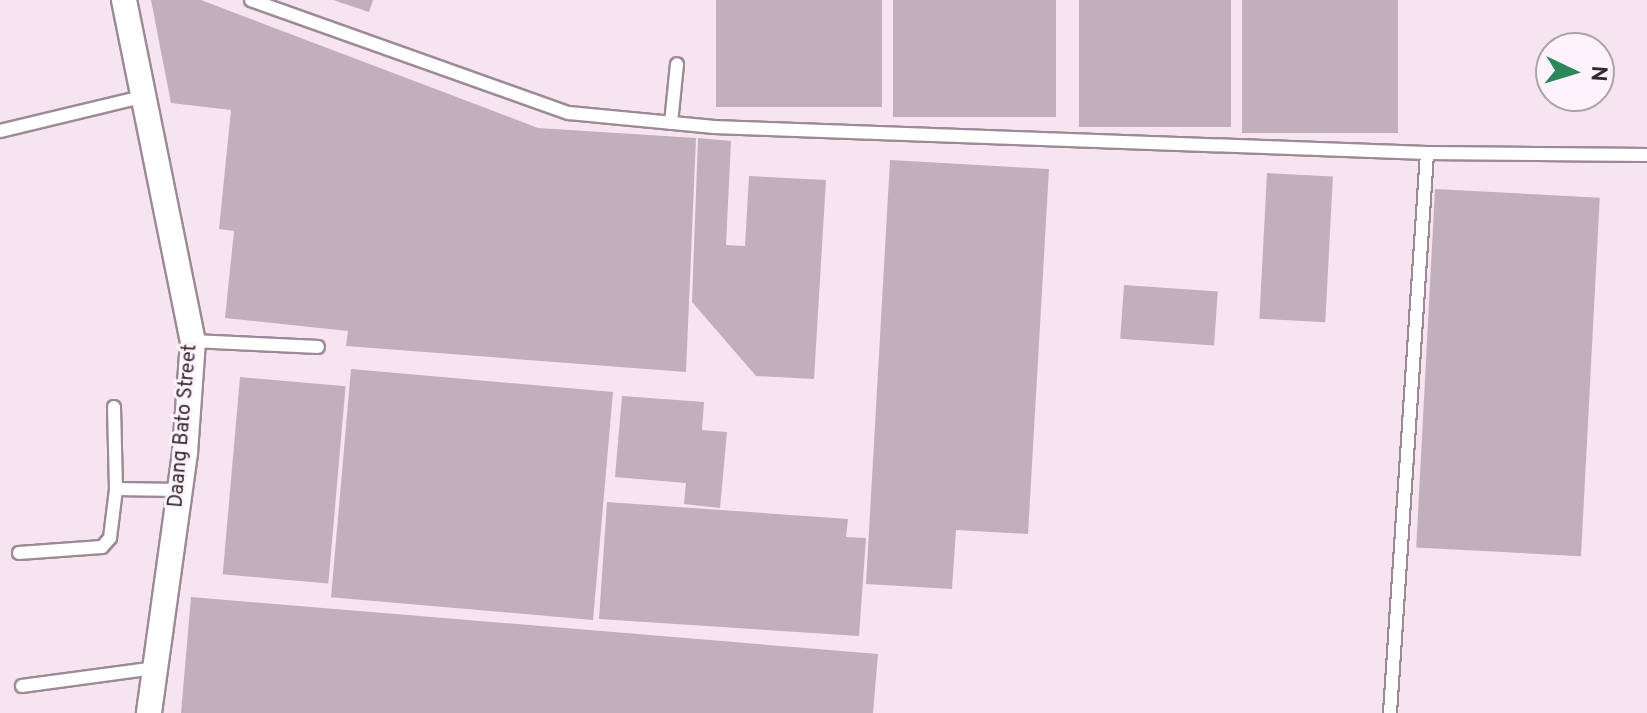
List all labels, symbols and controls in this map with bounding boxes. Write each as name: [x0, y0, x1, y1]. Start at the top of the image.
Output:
north arrow: [1535, 32, 1615, 112]
text: N: [1583, 65, 1611, 82]
street label: Daang Bato Street: [165, 343, 203, 509]

